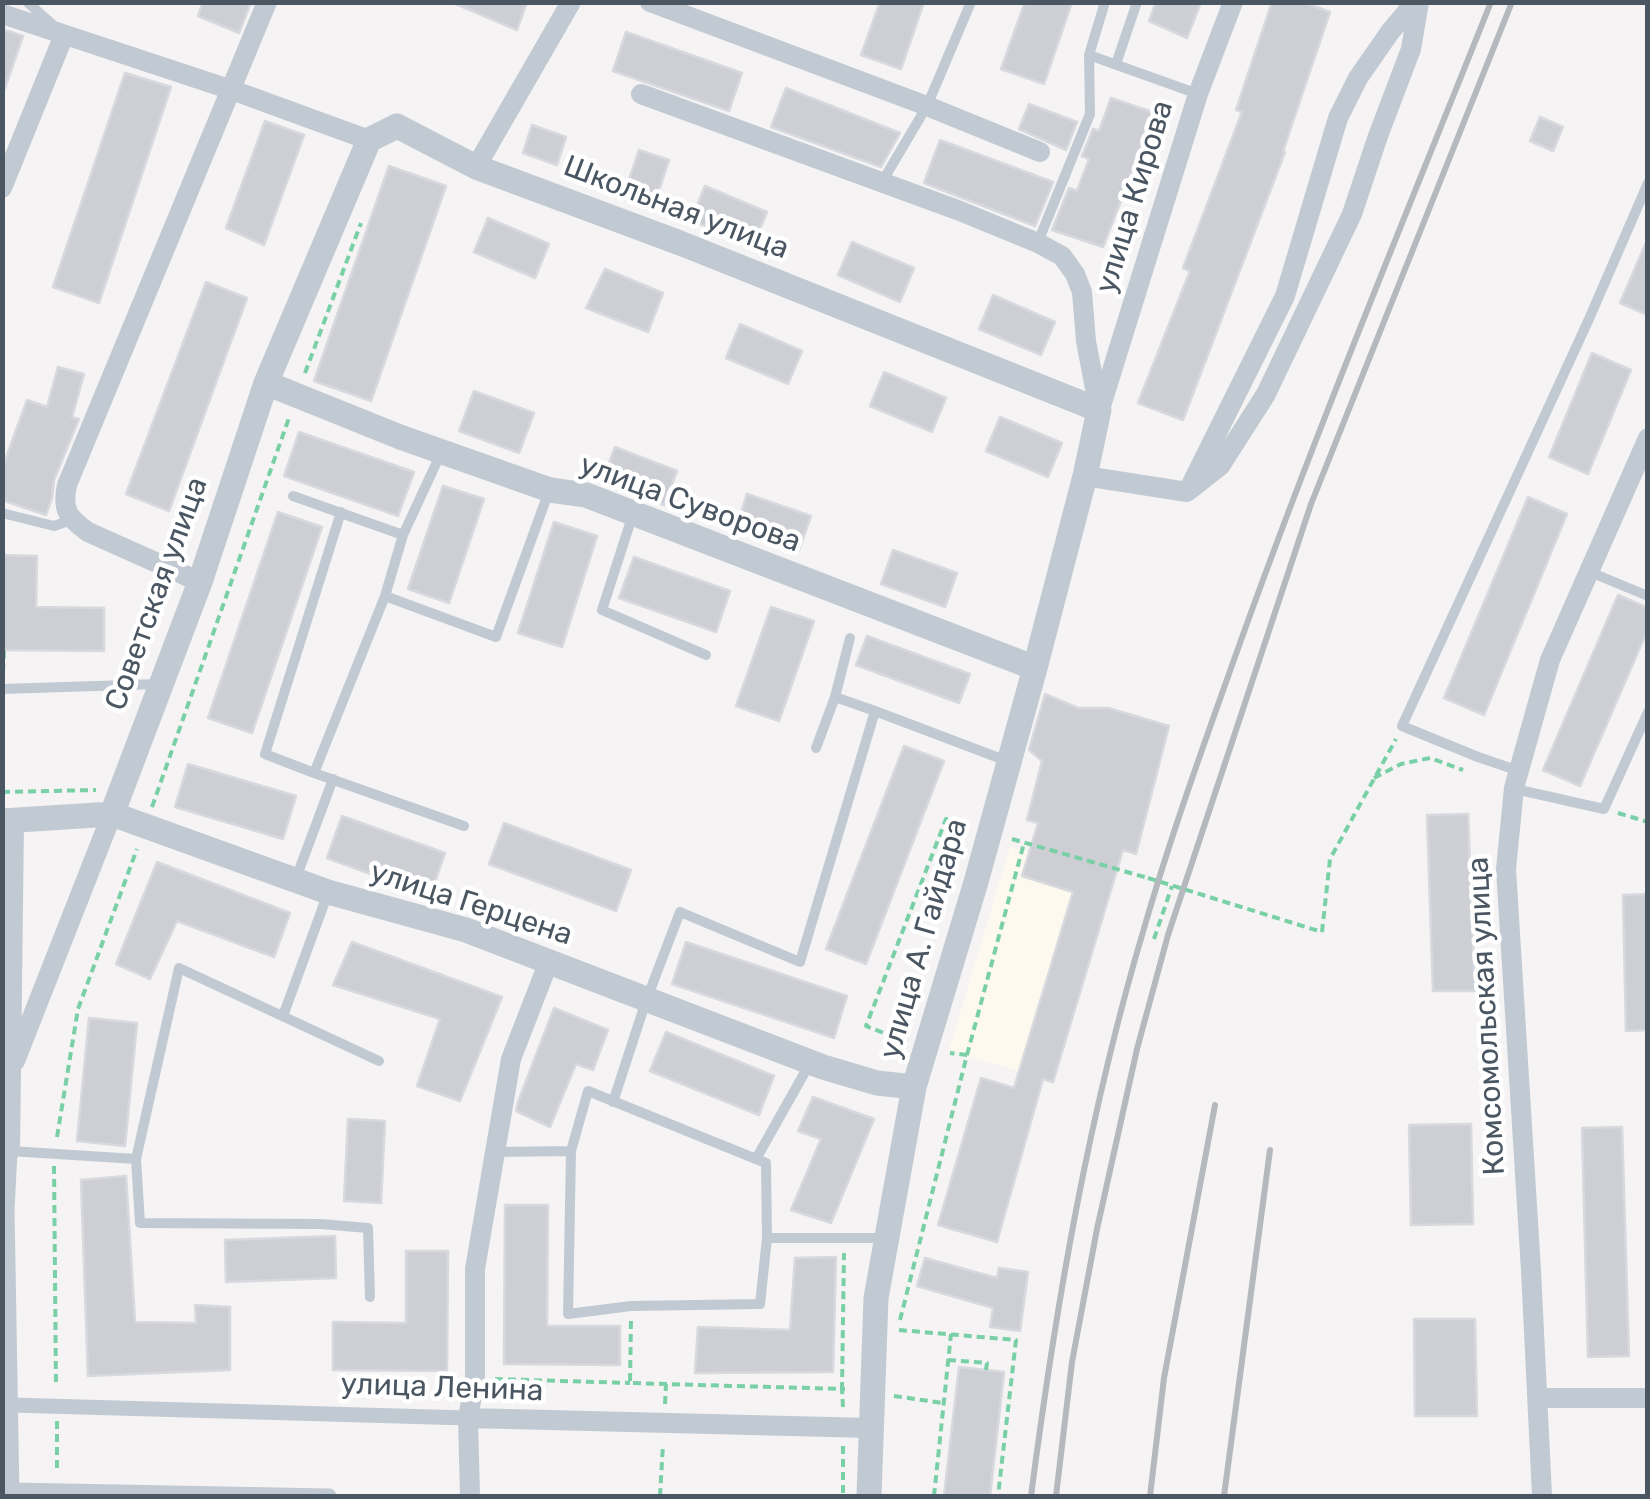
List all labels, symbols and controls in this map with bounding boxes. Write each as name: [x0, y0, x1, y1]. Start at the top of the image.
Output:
street label: улица Кирова: [1089, 96, 1181, 298]
street label: Школьная улица: [558, 148, 794, 268]
street label: улица Суворова: [575, 447, 805, 561]
street label: Советская улица: [98, 473, 216, 715]
street label: улица А. Гайдара: [872, 815, 976, 1063]
street label: улица Герцена: [365, 854, 577, 954]
street label: Комсомольская улица: [1461, 856, 1513, 1176]
street label: улица Ленина: [340, 1366, 544, 1410]

